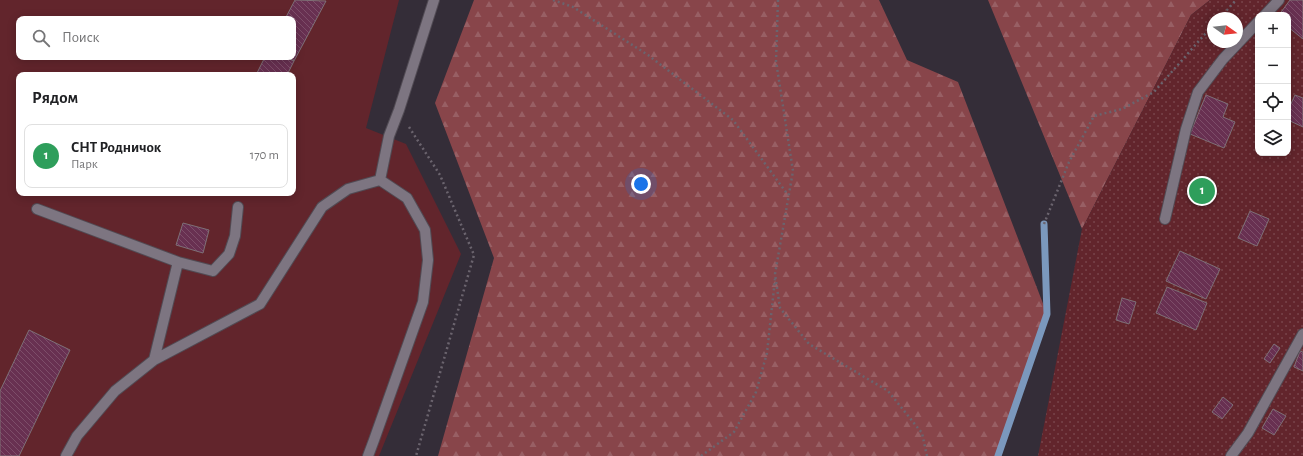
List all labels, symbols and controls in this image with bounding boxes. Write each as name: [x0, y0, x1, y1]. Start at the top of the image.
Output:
north arrow: [1207, 12, 1243, 48]
map controls: [1255, 12, 1291, 156]
button: +: [1255, 12, 1291, 48]
search box: [16, 16, 296, 60]
icon: search: [30, 27, 52, 49]
text: Поиск: [62, 30, 100, 45]
button: −: [1255, 48, 1291, 84]
button: locate: [1255, 84, 1291, 120]
text: Рядом: [32, 89, 78, 106]
button: layers: [1255, 120, 1291, 156]
text: СНТ Родничок: [71, 140, 161, 155]
text: 1: [44, 149, 48, 162]
text: 170 m: [250, 149, 279, 162]
text: Парк: [71, 158, 98, 171]
your location: [631, 174, 651, 194]
pin: 1: [1189, 176, 1215, 206]

